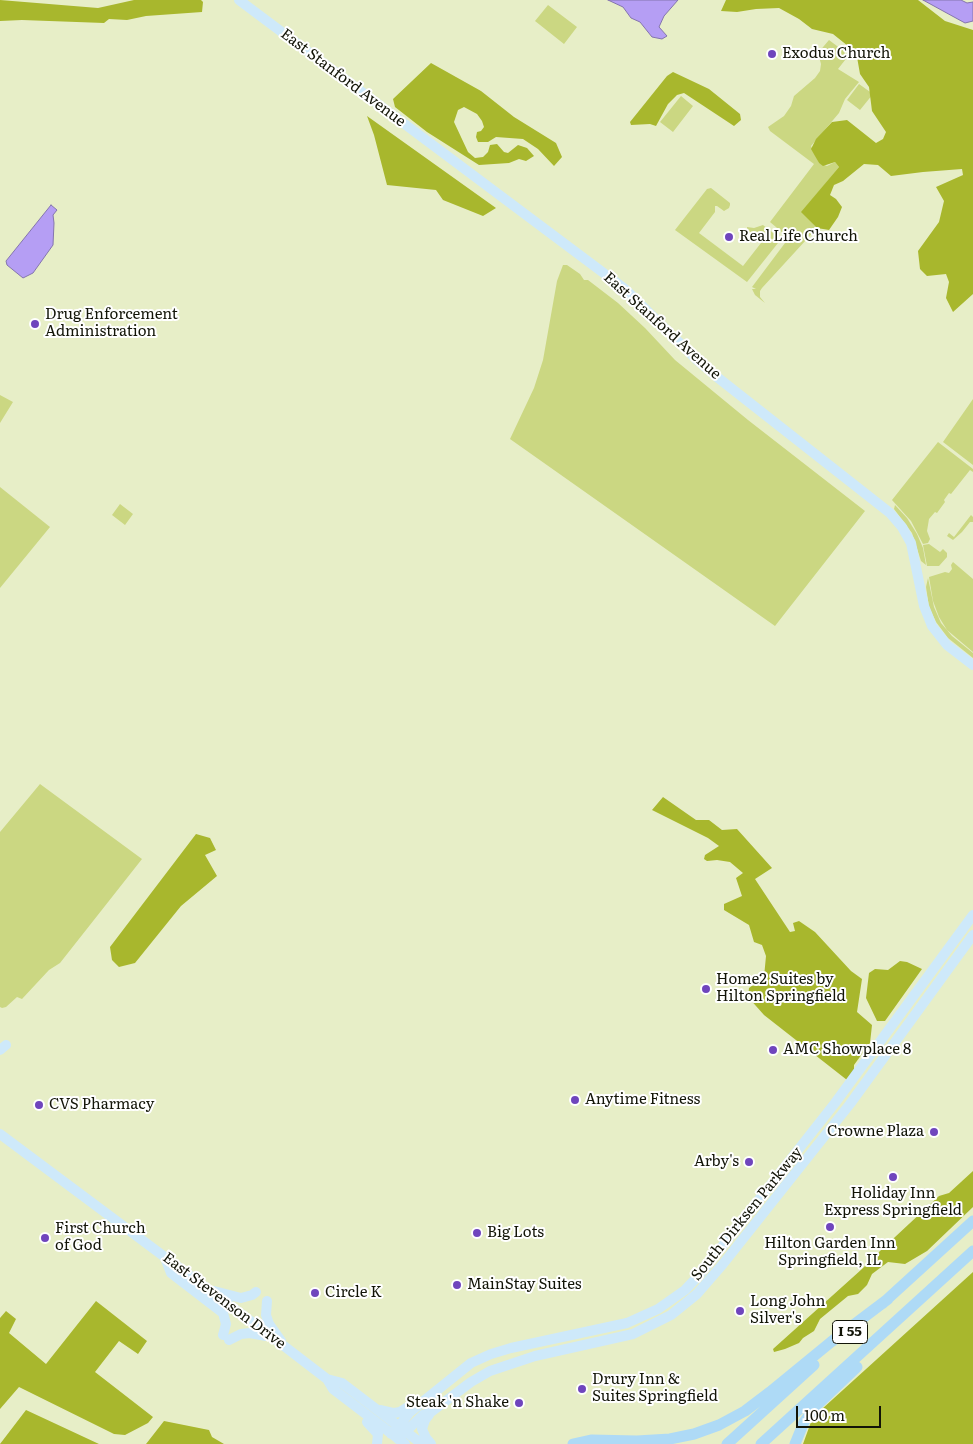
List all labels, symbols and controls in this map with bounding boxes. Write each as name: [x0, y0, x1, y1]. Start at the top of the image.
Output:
street label: East Stanford Avenue: [277, 25, 409, 131]
place label: Exodus Church: [782, 45, 891, 63]
marker: Exodus Church: [766, 48, 778, 60]
place label: Real Life Church: [739, 228, 858, 246]
marker: Real Life Church: [723, 231, 735, 243]
street label: East Stanford Avenue: [600, 269, 724, 383]
place label: Drug Enforcement Administration: [45, 306, 178, 341]
marker: Drug Enforcement Administration: [29, 318, 41, 330]
place label: Home2 Suites by Hilton Springfield: [716, 971, 846, 1006]
marker: Home2 Suites by Hilton Springfield: [700, 983, 712, 995]
place label: AMC Showplace 8: [783, 1041, 911, 1059]
marker: AMC Showplace 8: [767, 1044, 779, 1056]
place label: Anytime Fitness: [585, 1091, 700, 1109]
marker: Anytime Fitness: [569, 1094, 581, 1106]
place label: CVS Pharmacy: [49, 1096, 154, 1114]
marker: CVS Pharmacy: [33, 1099, 45, 1111]
place label: Crowne Plaza: [827, 1123, 924, 1141]
marker: Crowne Plaza: [928, 1126, 940, 1138]
street label: South Dirksen Parkway: [688, 1144, 806, 1284]
place label: Arby's: [694, 1153, 739, 1171]
marker: Arby's: [743, 1156, 755, 1168]
marker: Holiday Inn Express Springfield: [887, 1171, 899, 1183]
place label: Holiday Inn Express Springfield: [824, 1185, 962, 1220]
place label: First Church of God: [55, 1220, 146, 1255]
marker: Hilton Garden Inn Springfield, IL: [824, 1221, 836, 1233]
place label: Big Lots: [487, 1224, 544, 1242]
marker: Big Lots: [471, 1227, 483, 1239]
marker: First Church of God: [39, 1232, 51, 1244]
place label: Hilton Garden Inn Springfield, IL: [764, 1235, 896, 1270]
street label: East Stevenson Drive: [159, 1249, 289, 1353]
place label: MainStay Suites: [467, 1276, 582, 1294]
marker: MainStay Suites: [451, 1279, 463, 1291]
place label: Circle K: [325, 1284, 382, 1302]
marker: Circle K: [309, 1287, 321, 1299]
place label: Long John Silver's: [750, 1293, 826, 1328]
marker: Long John Silver's: [734, 1305, 746, 1317]
road number: I 55: [832, 1320, 868, 1344]
place label: Drury Inn & Suites Springfield: [592, 1371, 718, 1406]
marker: Drury Inn & Suites Springfield: [576, 1383, 588, 1395]
place label: Steak 'n Shake: [406, 1394, 509, 1412]
scale bar: [798, 1396, 883, 1428]
marker: Steak 'n Shake: [513, 1397, 525, 1409]
text: 100 m: [804, 1403, 845, 1426]

